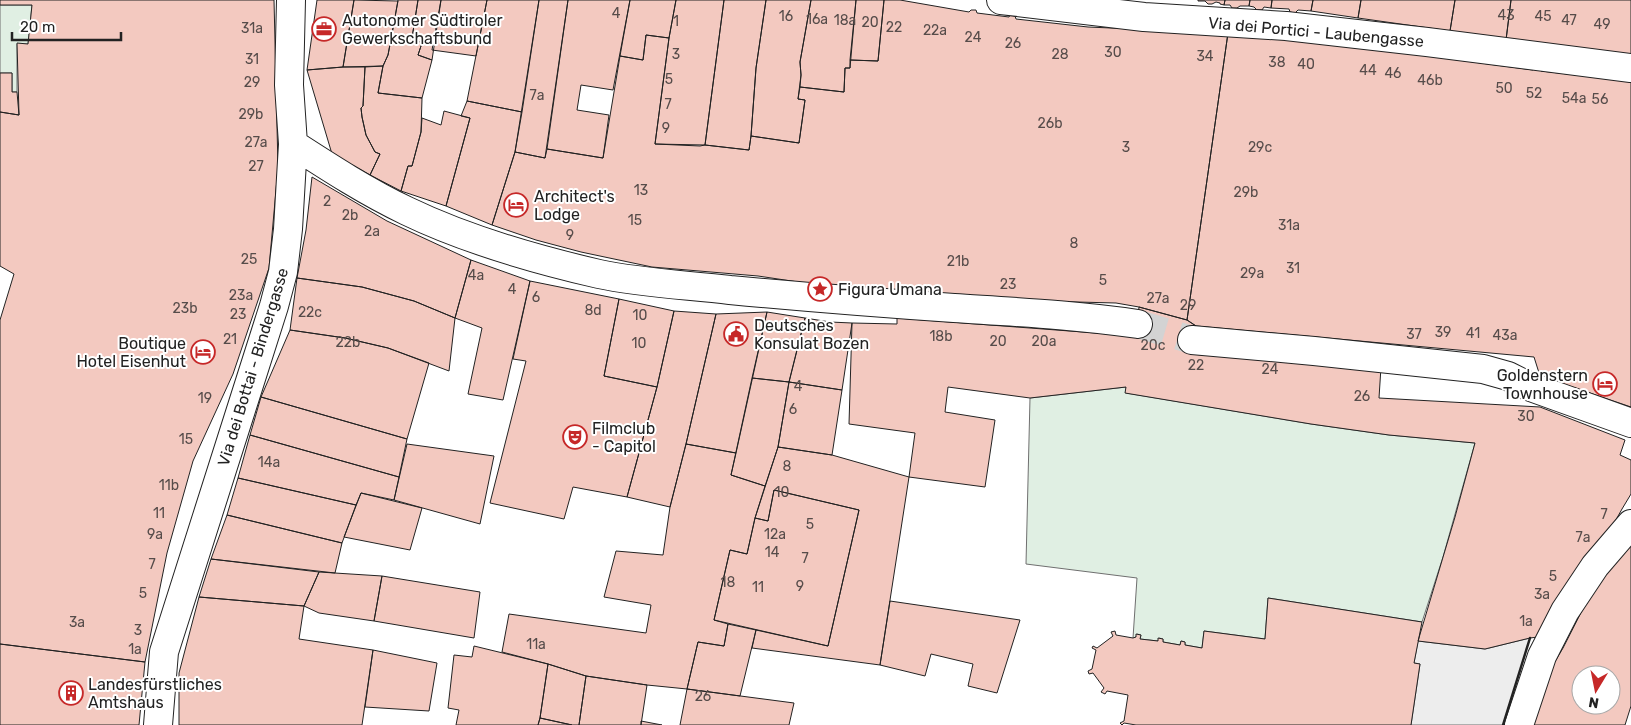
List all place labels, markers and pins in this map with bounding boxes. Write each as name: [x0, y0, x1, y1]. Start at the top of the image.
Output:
place label: Autonomer Südtiroler Gewerkschaftsbund: [342, 11, 503, 48]
office icon: Autonomer Südtiroler Gewerkschaftsbund: [311, 16, 337, 42]
place label: Architect's Lodge: [534, 187, 615, 224]
hotel icon: Architect's Lodge: [503, 192, 529, 218]
place icon: Figura Umana: [807, 276, 833, 302]
place label: Figura Umana: [838, 280, 942, 299]
place label: Deutsches Konsulat Bozen: [754, 316, 869, 353]
public building icon: Deutsches Konsulat Bozen: [723, 321, 749, 347]
place label: Boutique Hotel Eisenhut: [76, 334, 186, 371]
hotel icon: Boutique Hotel Eisenhut: [190, 339, 216, 365]
place label: Goldenstern Townhouse: [1497, 366, 1588, 403]
hotel icon: Goldenstern Townhouse: [1592, 371, 1618, 397]
place label: Filmclub - Capitol: [592, 419, 656, 456]
theatre icon: Filmclub - Capitol: [562, 424, 588, 450]
place label: Landesfürstliches Amtshaus: [88, 675, 222, 712]
building icon: Landesfürstliches Amtshaus: [58, 680, 84, 706]

